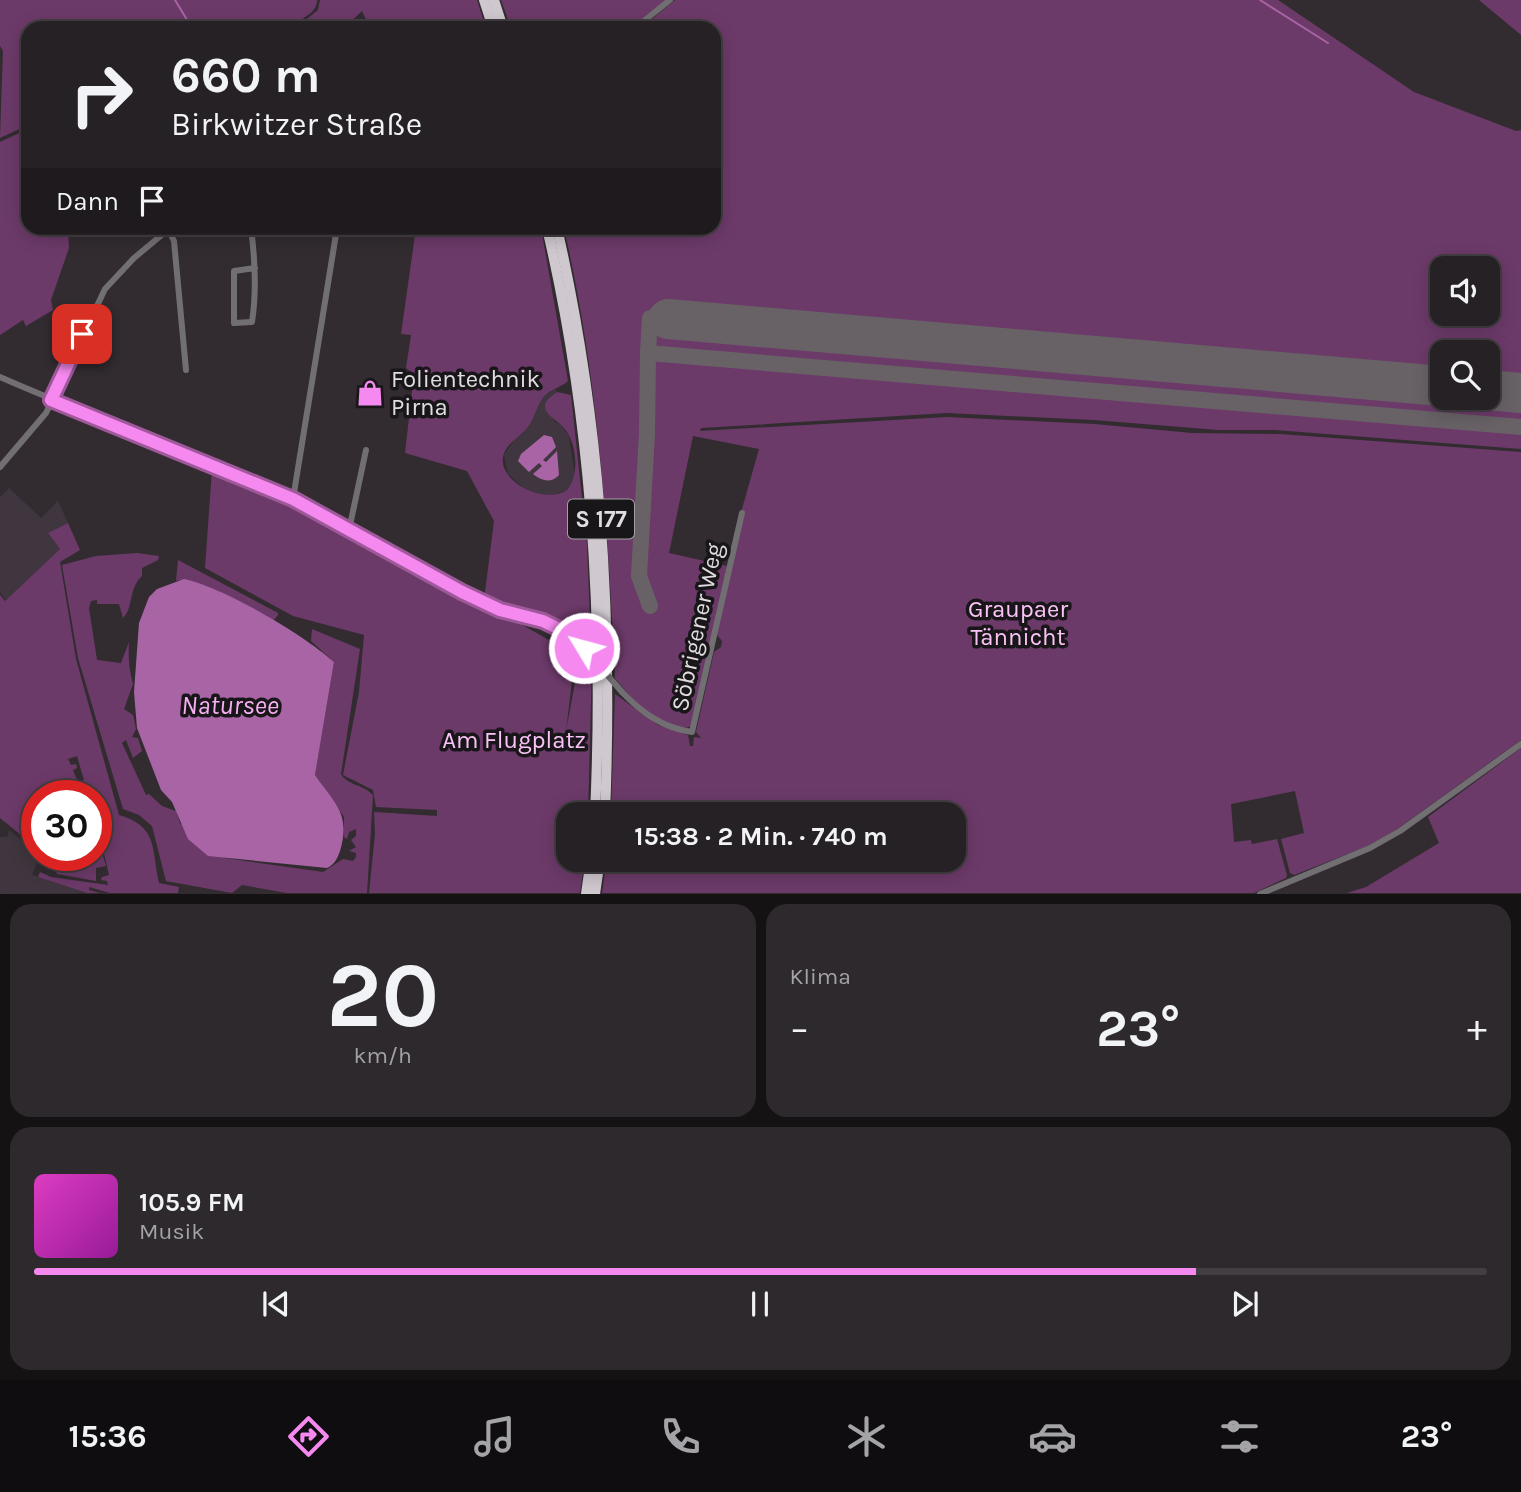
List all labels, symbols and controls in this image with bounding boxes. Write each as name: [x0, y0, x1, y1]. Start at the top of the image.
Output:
text: 660 m: [171, 47, 320, 104]
icon: right: [56, 49, 147, 140]
text: Birkwitzer Straße: [171, 106, 422, 143]
icon: arrive: [133, 182, 171, 220]
text: Dann: [56, 186, 119, 217]
map controls: [1430, 256, 1500, 410]
button: sound: [1430, 256, 1500, 326]
pin: [52, 304, 112, 364]
icon: arrive: [63, 315, 101, 353]
button: search: [1430, 340, 1500, 410]
place label: Folientechnik Pirna: [391, 365, 540, 421]
shop icon: Folientechnik Pirna: [355, 378, 385, 408]
road number: S 177: [568, 499, 634, 538]
street label: Söbrigener Weg: [665, 540, 729, 714]
park label: Graupaer Tännicht: [968, 595, 1068, 651]
position arrow: [547, 611, 621, 685]
water label: Natursee: [181, 690, 279, 721]
park label: Am Flugplatz: [442, 726, 586, 754]
speed limit sign: 30: [21, 780, 112, 871]
text: 15:38 · 2 Min. · 740 m: [634, 821, 888, 852]
text: 20: [326, 943, 439, 1049]
text: Klima: [790, 963, 851, 990]
text: 23°: [1096, 998, 1180, 1059]
text: −: [790, 1006, 809, 1051]
text: +: [1467, 1006, 1487, 1051]
text: km/h: [354, 1042, 412, 1069]
text: 105.9 FM: [139, 1187, 245, 1218]
text: Musik: [139, 1218, 204, 1245]
icon: previous: [257, 1285, 295, 1323]
icon: pause: [741, 1285, 779, 1323]
icon: next: [1226, 1285, 1264, 1323]
icon: directions: [284, 1412, 333, 1461]
icon: music: [470, 1412, 519, 1461]
icon: phone: [656, 1412, 705, 1461]
icon: climate: [842, 1412, 891, 1461]
icon: car: [1028, 1412, 1077, 1461]
icon: filters: [1215, 1412, 1264, 1461]
text: 15:36: [69, 1418, 147, 1455]
text: 23°: [1401, 1418, 1452, 1455]

